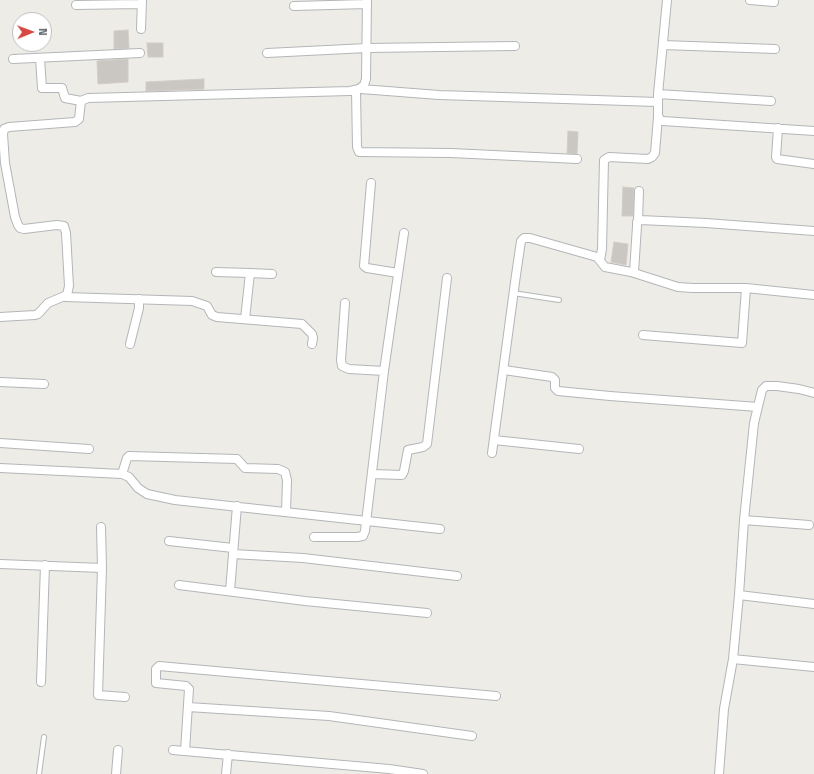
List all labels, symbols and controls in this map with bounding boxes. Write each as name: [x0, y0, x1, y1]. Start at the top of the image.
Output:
north arrow: [12, 12, 52, 52]
text: N: [35, 28, 51, 36]

